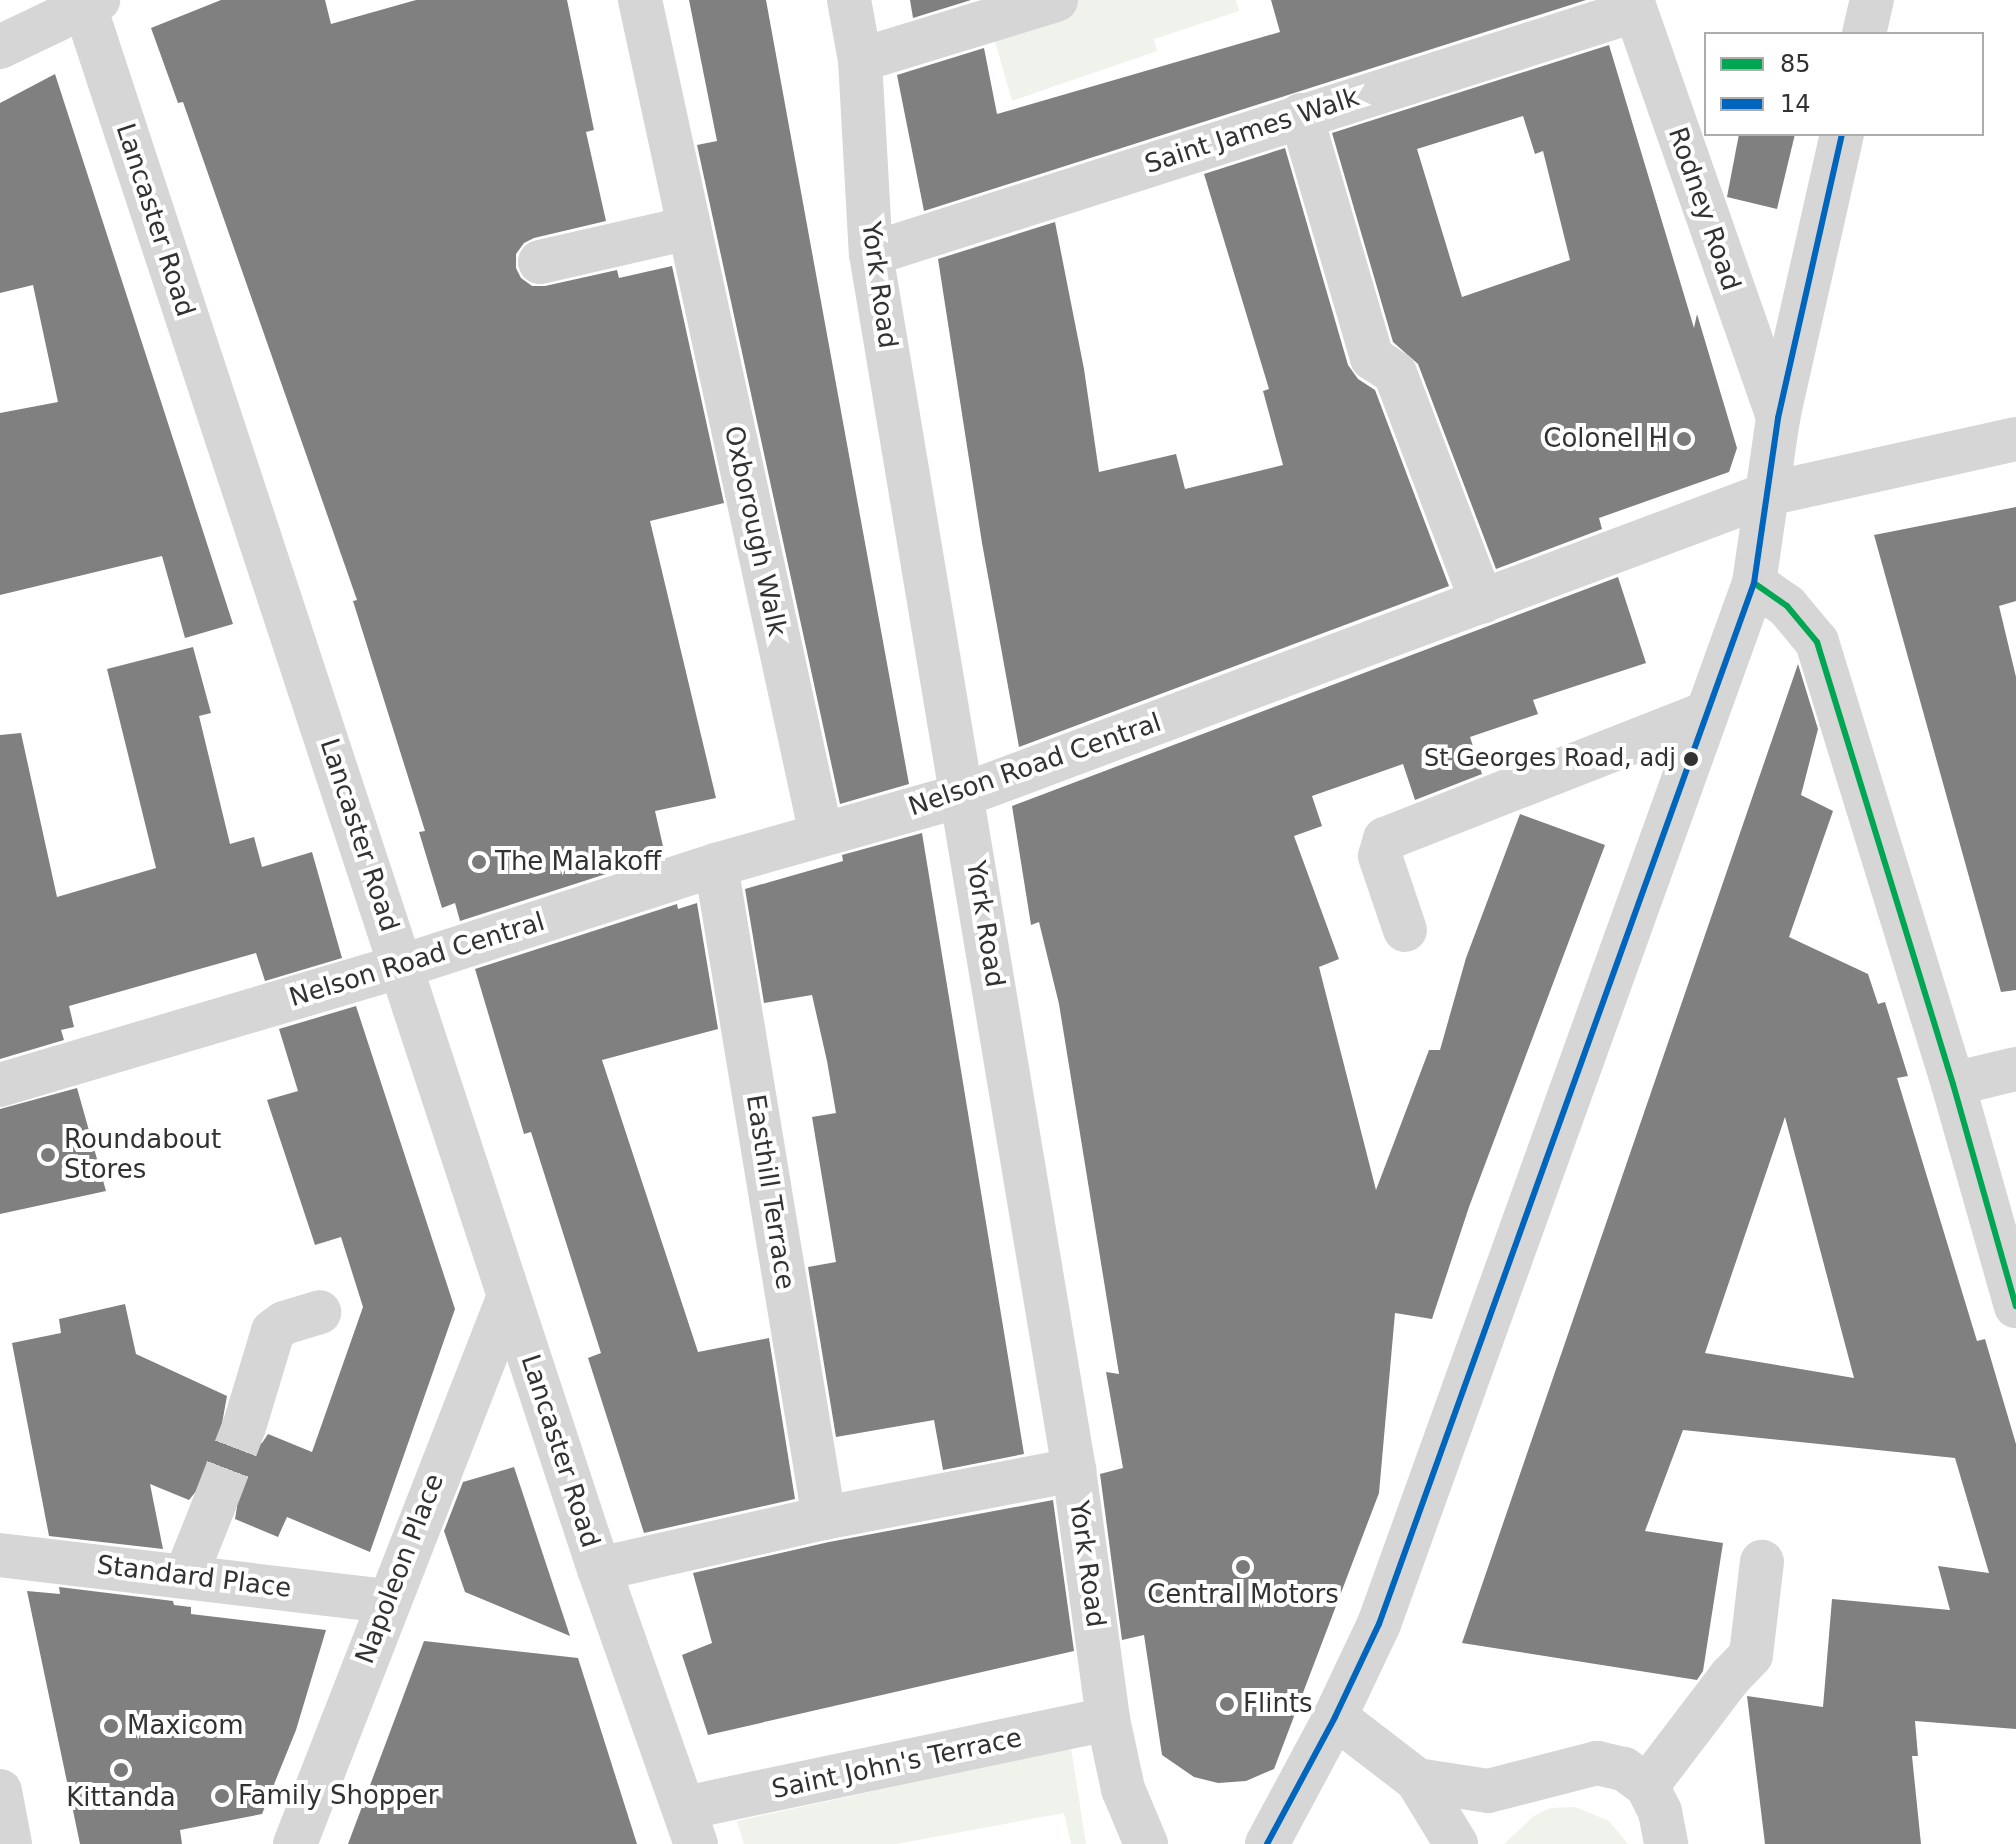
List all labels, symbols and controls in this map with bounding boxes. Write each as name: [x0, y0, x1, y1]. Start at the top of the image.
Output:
legend: [1704, 32, 1984, 136]
text: 85: [1780, 50, 1811, 78]
street label: Saint James Walk: [1141, 82, 1363, 180]
text: 14: [1780, 90, 1811, 118]
street label: Lancaster Road: [109, 120, 201, 320]
street label: Rodney Road: [1661, 123, 1747, 295]
street label: York Road: [855, 220, 903, 350]
street label: Oxborough Walk: [717, 423, 793, 639]
place label: Colonel H: [1543, 423, 1668, 455]
marker: Colonel H: [1675, 430, 1693, 448]
street label: Nelson Road Central: [905, 707, 1165, 823]
street label: Lancaster Road: [313, 735, 405, 935]
place label: St Georges Road, adj: [1424, 745, 1676, 773]
marker: St Georges Road, adj: [1683, 751, 1699, 767]
place label: The Malakoff: [495, 846, 661, 878]
marker: The Malakoff: [470, 853, 488, 871]
street label: York Road: [960, 859, 1010, 989]
street label: Nelson Road Central: [286, 906, 548, 1014]
street label: Easthill Terrace: [739, 1092, 801, 1292]
place label: Roundabout Stores: [64, 1124, 221, 1186]
marker: Roundabout Stores: [39, 1146, 57, 1164]
street label: Lancaster Road: [514, 1351, 606, 1551]
street label: Napoleon Place: [349, 1470, 451, 1668]
street label: York Road: [1063, 1499, 1111, 1629]
street label: Standard Place: [95, 1550, 293, 1604]
marker: Central Motors: [1234, 1558, 1252, 1576]
place label: Central Motors: [1147, 1579, 1339, 1611]
place label: Flints: [1243, 1688, 1313, 1720]
marker: Flints: [1218, 1695, 1236, 1713]
place label: Maxicom: [127, 1710, 244, 1742]
marker: Maxicom: [102, 1717, 120, 1735]
street label: Saint John's Terrace: [769, 1722, 1025, 1806]
marker: Kittanda: [112, 1761, 130, 1779]
place label: Family Shopper: [238, 1780, 439, 1812]
place label: Kittanda: [66, 1782, 176, 1814]
marker: Family Shopper: [213, 1787, 231, 1805]

